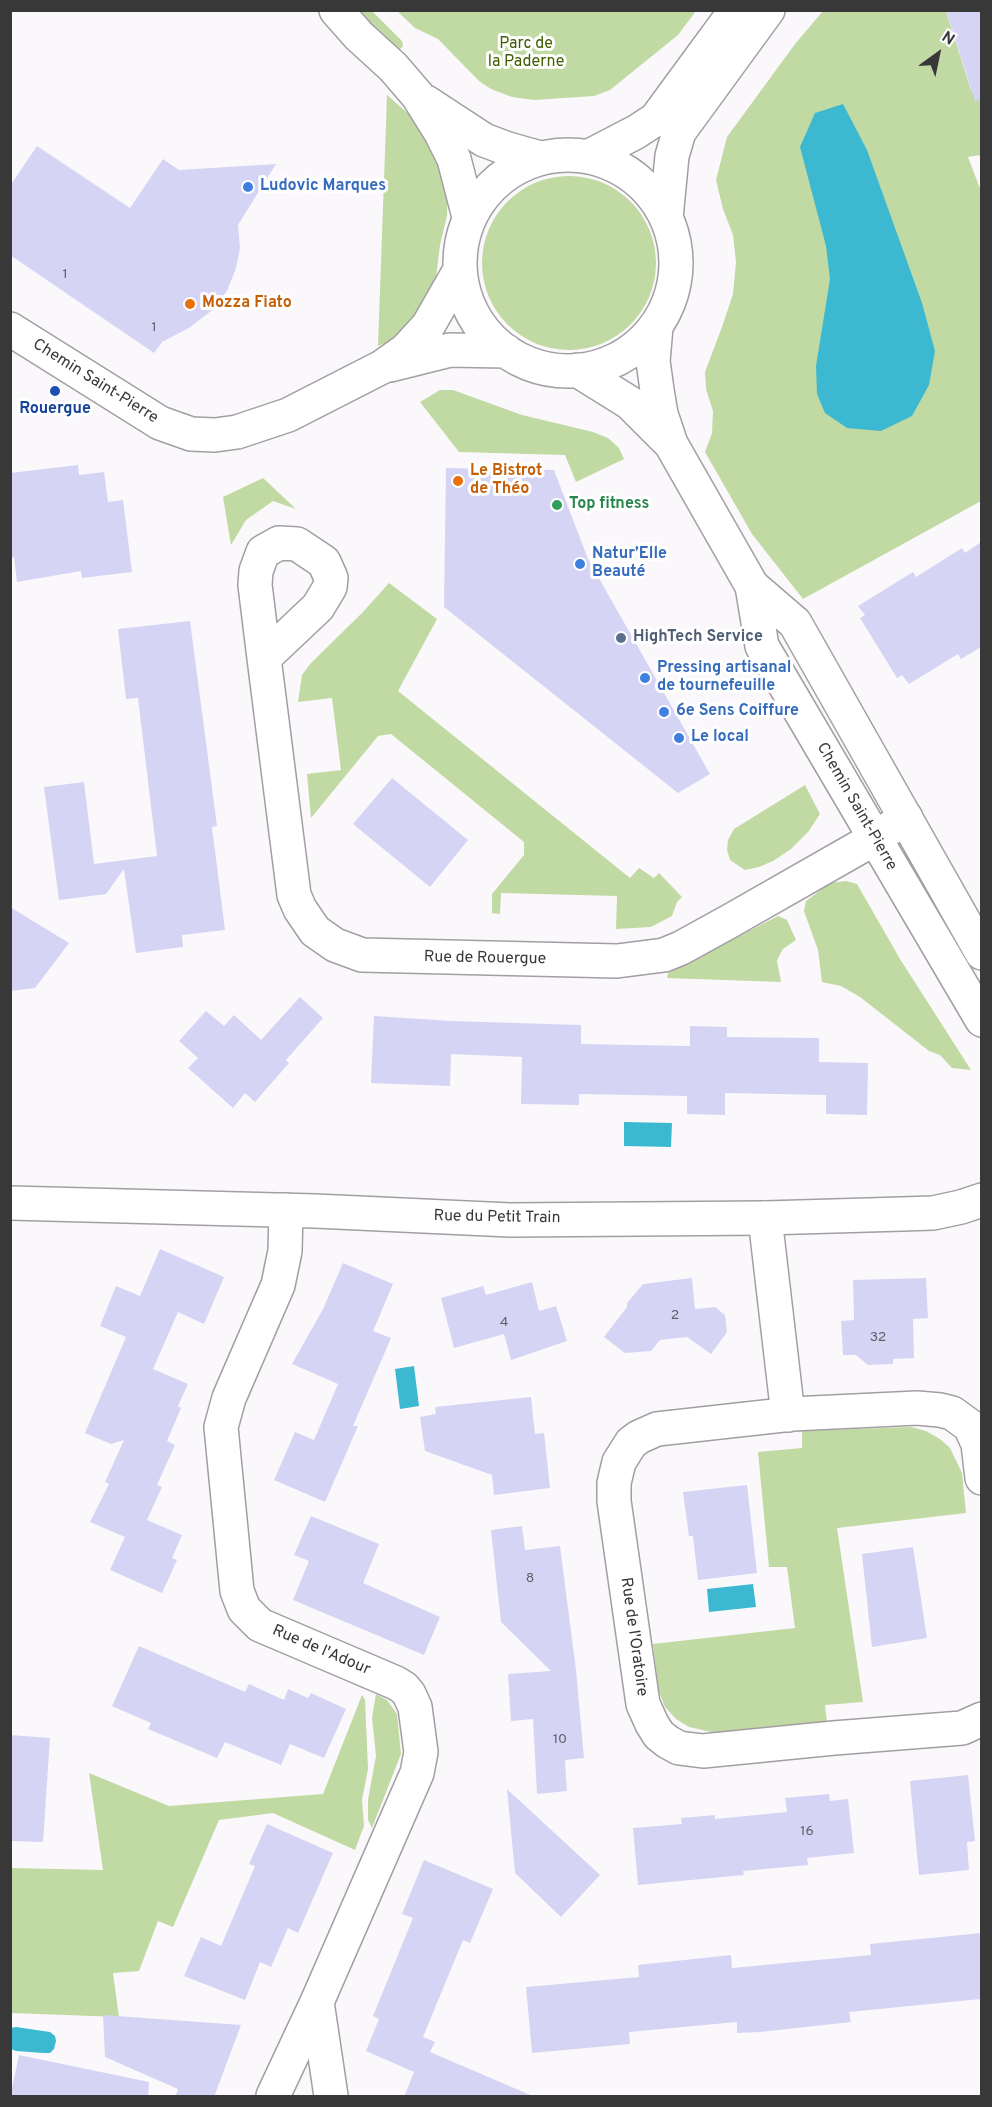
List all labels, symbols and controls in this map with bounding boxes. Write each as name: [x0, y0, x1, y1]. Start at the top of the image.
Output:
north arrow: [908, 24, 968, 84]
text: N: [938, 27, 958, 50]
park label: Parc de la Paderne: [488, 35, 564, 73]
place label: Ludovic Marques: [260, 177, 386, 197]
marker: Ludovic Marques: [241, 180, 255, 194]
house number: 1: [62, 267, 68, 283]
place label: Mozza Fiato: [202, 294, 292, 314]
marker: Mozza Fiato: [183, 297, 197, 311]
house number: 1: [151, 320, 157, 336]
street label: Chemin Saint-Pierre: [29, 336, 161, 428]
marker: Rouergue: [48, 384, 62, 398]
place label: Rouergue: [19, 400, 91, 420]
place label: Le Bistrot de Théo: [470, 462, 542, 500]
marker: Le Bistrot de Théo: [451, 474, 465, 488]
place label: Top fitness: [569, 495, 649, 515]
marker: Top fitness: [550, 498, 564, 512]
place label: Natur’Elle Beauté: [592, 545, 667, 583]
marker: Natur’Elle Beauté: [573, 557, 587, 571]
place label: HighTech Service: [633, 628, 763, 648]
marker: HighTech Service: [614, 631, 628, 645]
place label: Pressing artisanal de tournefeuille: [657, 659, 791, 697]
marker: Pressing artisanal de tournefeuille: [638, 671, 652, 685]
place label: 6e Sens Coiffure: [676, 702, 799, 722]
marker: 6e Sens Coiffure: [657, 705, 671, 719]
place label: Le local: [691, 728, 749, 748]
marker: Le local: [672, 731, 686, 745]
street label: Chemin Saint-Pierre: [812, 740, 900, 874]
street label: Rue de Rouergue: [424, 948, 546, 970]
street label: Rue du Petit Train: [433, 1207, 561, 1229]
house number: 2: [671, 1308, 679, 1324]
house number: 4: [500, 1315, 508, 1331]
house number: 32: [870, 1330, 886, 1346]
house number: 8: [526, 1571, 534, 1587]
street label: Rue de l'Oratoire: [615, 1576, 651, 1698]
street label: Rue de l'Adour: [269, 1622, 373, 1680]
house number: 10: [553, 1732, 567, 1748]
house number: 16: [800, 1824, 814, 1840]

